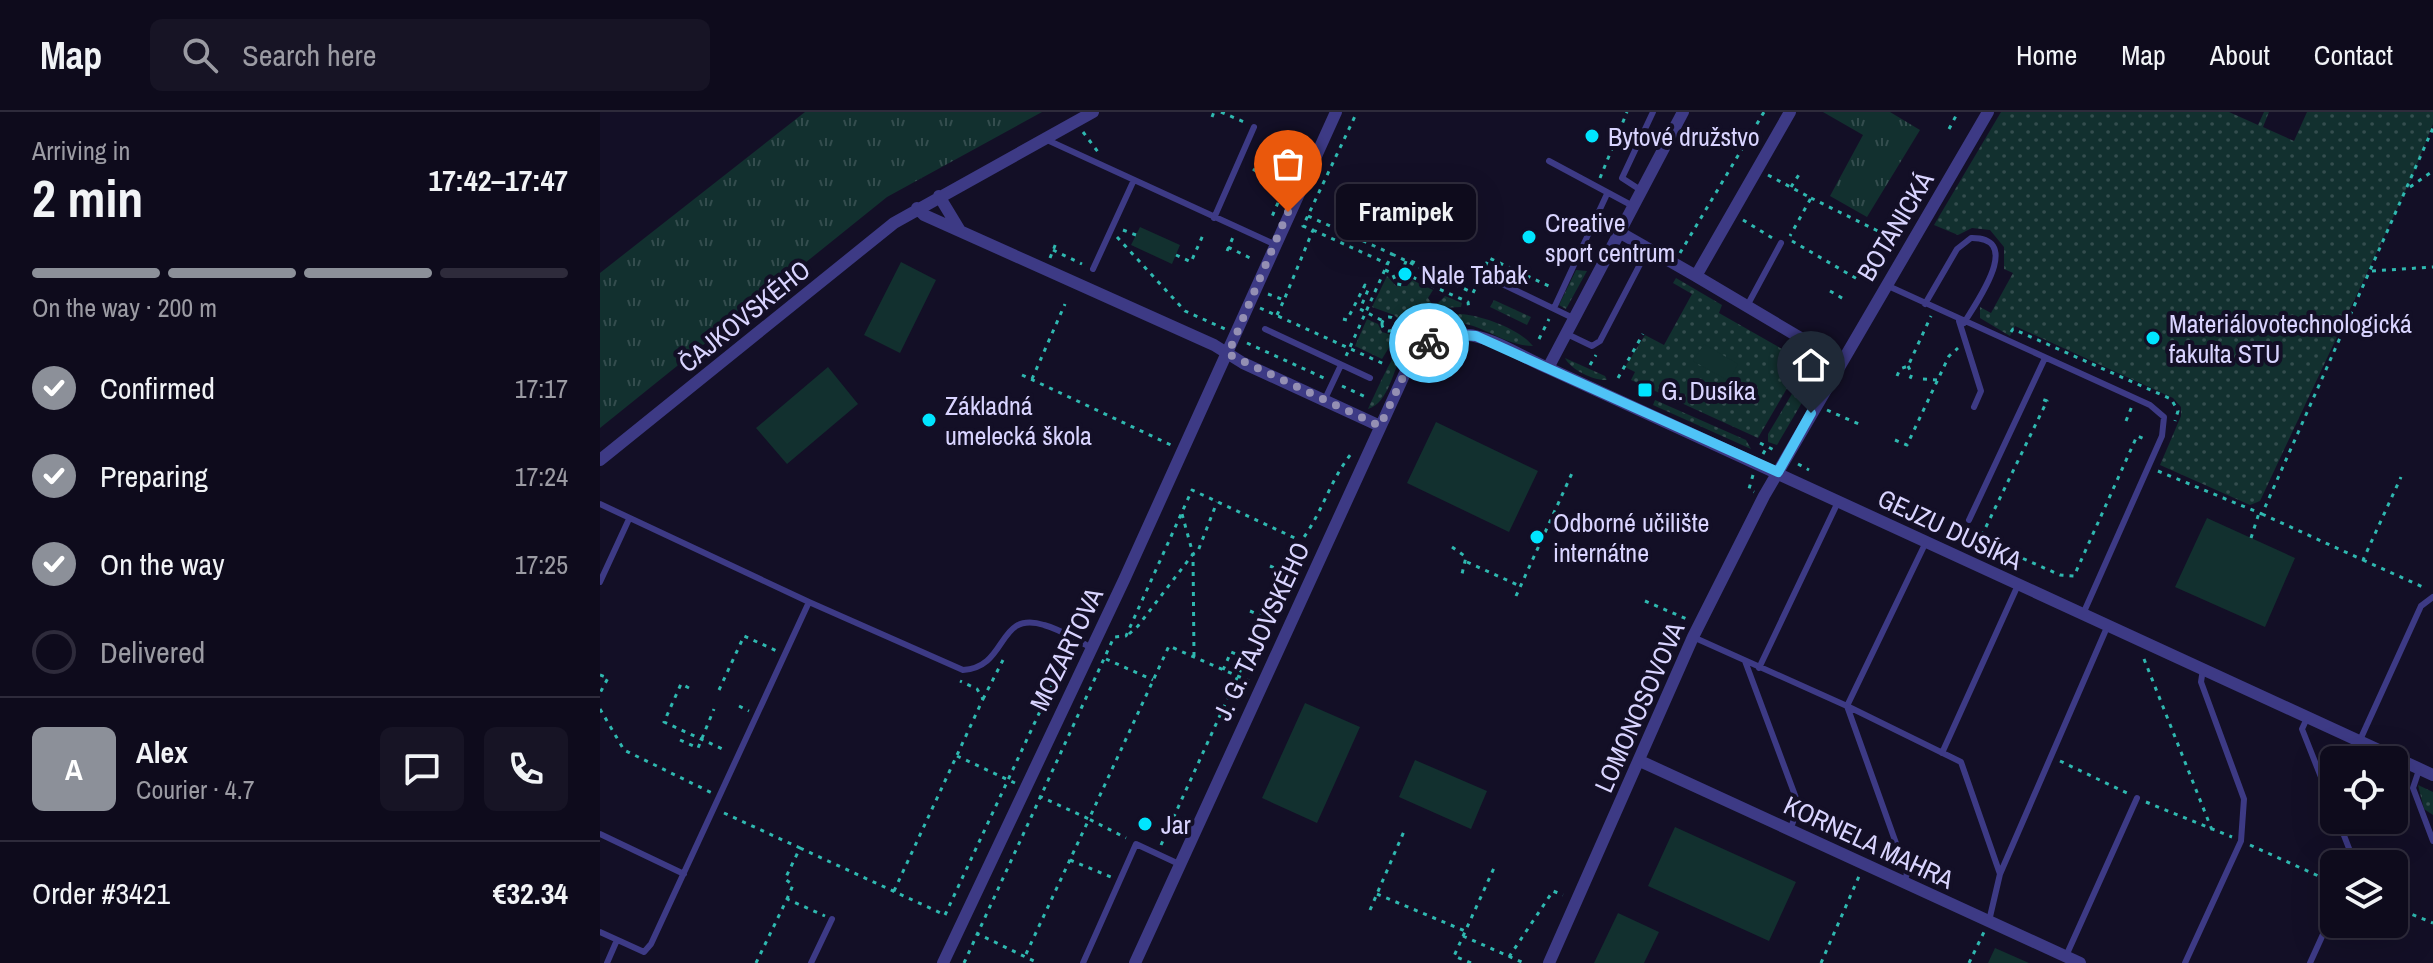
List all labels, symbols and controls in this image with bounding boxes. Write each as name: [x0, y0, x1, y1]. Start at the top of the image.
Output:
search box: [150, 19, 710, 91]
text: Map: [40, 30, 102, 81]
icon: search: [178, 33, 222, 77]
text: Search here: [242, 35, 376, 75]
text: Home: [2016, 36, 2077, 74]
text: Map: [2121, 36, 2166, 74]
text: About: [2210, 36, 2270, 74]
text: Contact: [2314, 36, 2393, 74]
place label: Bytové družstvo: [1608, 119, 1760, 154]
marker: Bytové družstvo: [1583, 127, 1601, 145]
pin: [1254, 130, 1322, 212]
text: Arriving in: [32, 133, 130, 168]
icon: bag: [1266, 142, 1310, 186]
text: 17:42–17:47: [429, 160, 568, 200]
text: 2 min: [32, 163, 143, 233]
street label: BOTANICKÁ: [1849, 164, 1942, 287]
callout: Framipek: [1336, 184, 1476, 240]
text: Framipek: [1359, 194, 1453, 229]
place label: Creative sport centrum: [1545, 205, 1675, 270]
marker: Creative sport centrum: [1520, 228, 1538, 246]
street label: ČAJKOVSKÉHO: [671, 252, 817, 380]
place label: Nale Tabak: [1421, 257, 1528, 292]
marker: Nale Tabak: [1396, 265, 1414, 283]
text: On the way · 200 m: [32, 290, 217, 325]
courier: [1389, 303, 1469, 383]
place label: Materiálovotechnologická fakulta STU: [2169, 306, 2412, 371]
icon: bike: [1407, 321, 1451, 365]
marker: Materiálovotechnologická fakulta STU: [2144, 329, 2162, 347]
pin: [1777, 331, 1845, 413]
icon: home: [1789, 343, 1833, 387]
icon: check: [32, 366, 76, 410]
text: Confirmed: [100, 368, 215, 408]
text: 17:17: [515, 371, 568, 406]
place label: G. Dusíka: [1661, 373, 1756, 408]
marker: G. Dusíka: [1636, 381, 1654, 399]
place label: Základná umelecká škola: [945, 388, 1092, 453]
marker: Základná umelecká škola: [920, 411, 938, 429]
icon: check: [32, 454, 76, 498]
text: Preparing: [100, 456, 208, 496]
text: 17:24: [515, 459, 568, 494]
street label: GEJZU DUSÍKA: [1872, 480, 2028, 578]
place label: Odborné učilište internátne: [1553, 505, 1709, 570]
marker: Odborné učilište internátne: [1528, 528, 1546, 546]
street label: J. G. TAJOVSKÉHO: [1204, 536, 1318, 726]
icon: check: [32, 542, 76, 586]
text: On the way: [100, 544, 224, 584]
text: 17:25: [515, 547, 568, 582]
street label: MOZARTOVA: [1021, 581, 1111, 716]
street label: LOMONOSOVOVA: [1586, 615, 1693, 798]
text: Delivered: [100, 632, 205, 672]
button: chat: [380, 727, 464, 811]
button: phone: [484, 727, 568, 811]
text: Alex: [136, 732, 188, 772]
map controls: [2320, 746, 2408, 938]
button: locate: [2320, 746, 2408, 834]
text: A: [65, 749, 83, 789]
text: Courier · 4.7: [136, 772, 255, 807]
street label: KORNELA MAHRA: [1778, 787, 1960, 897]
place label: Jar: [1161, 807, 1191, 842]
marker: Jar: [1136, 815, 1154, 833]
button: layers: [2320, 850, 2408, 938]
text: Order #3421: [32, 873, 170, 913]
text: €32.34: [493, 873, 568, 913]

